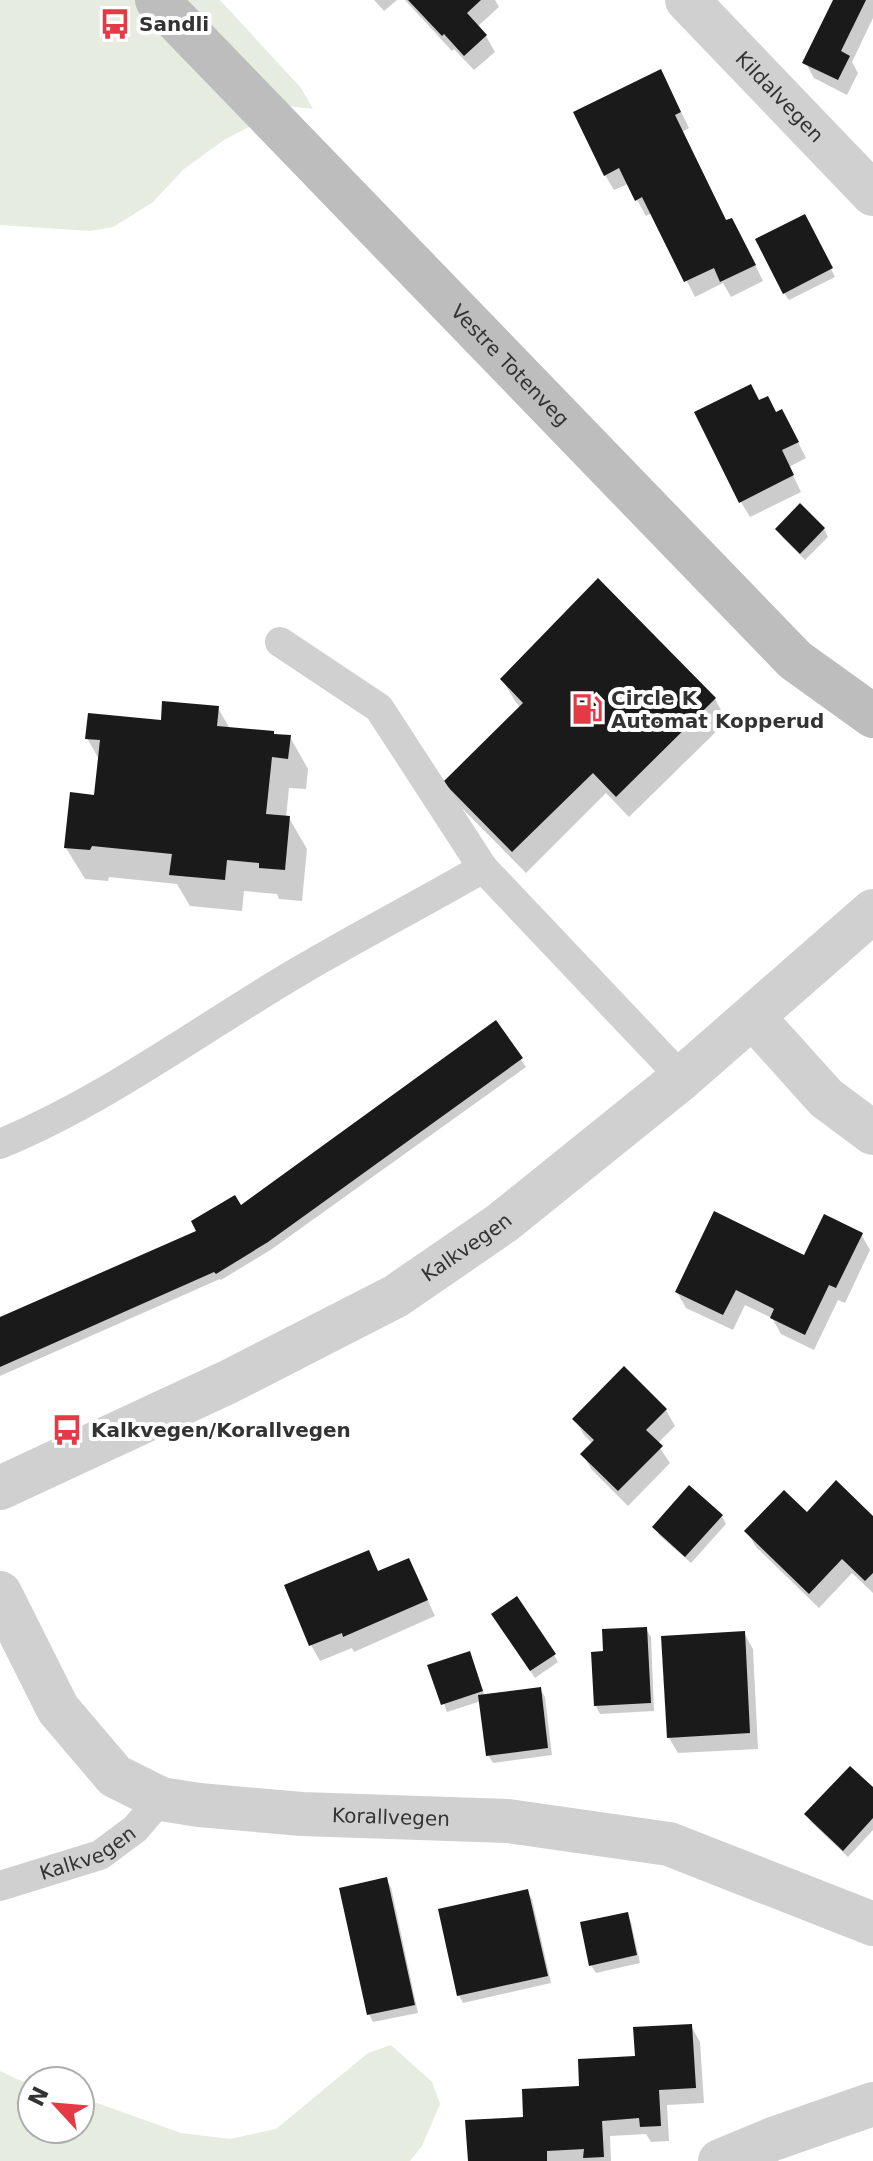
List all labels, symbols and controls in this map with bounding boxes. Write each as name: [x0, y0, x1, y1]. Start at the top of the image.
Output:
bus stop icon: Sandli: [98, 7, 132, 41]
place label: Sandli: [139, 12, 209, 36]
street label: Kildalvegen: [731, 46, 829, 147]
street label: Vestre Totenveg: [446, 299, 574, 431]
place label: Circle K Automat Kopperud: [611, 686, 824, 733]
fuel station icon: Circle K Automat Kopperud: [570, 692, 604, 726]
street label: Kalkvegen: [417, 1208, 517, 1287]
bus stop icon: Kalkvegen/Korallvegen: [50, 1413, 84, 1447]
place label: Kalkvegen/Korallvegen: [91, 1418, 351, 1442]
street label: Korallvegen: [332, 1803, 450, 1831]
street label: Kalkvegen: [37, 1821, 140, 1885]
north arrow: [16, 2065, 96, 2145]
text: N: [23, 2083, 54, 2110]

